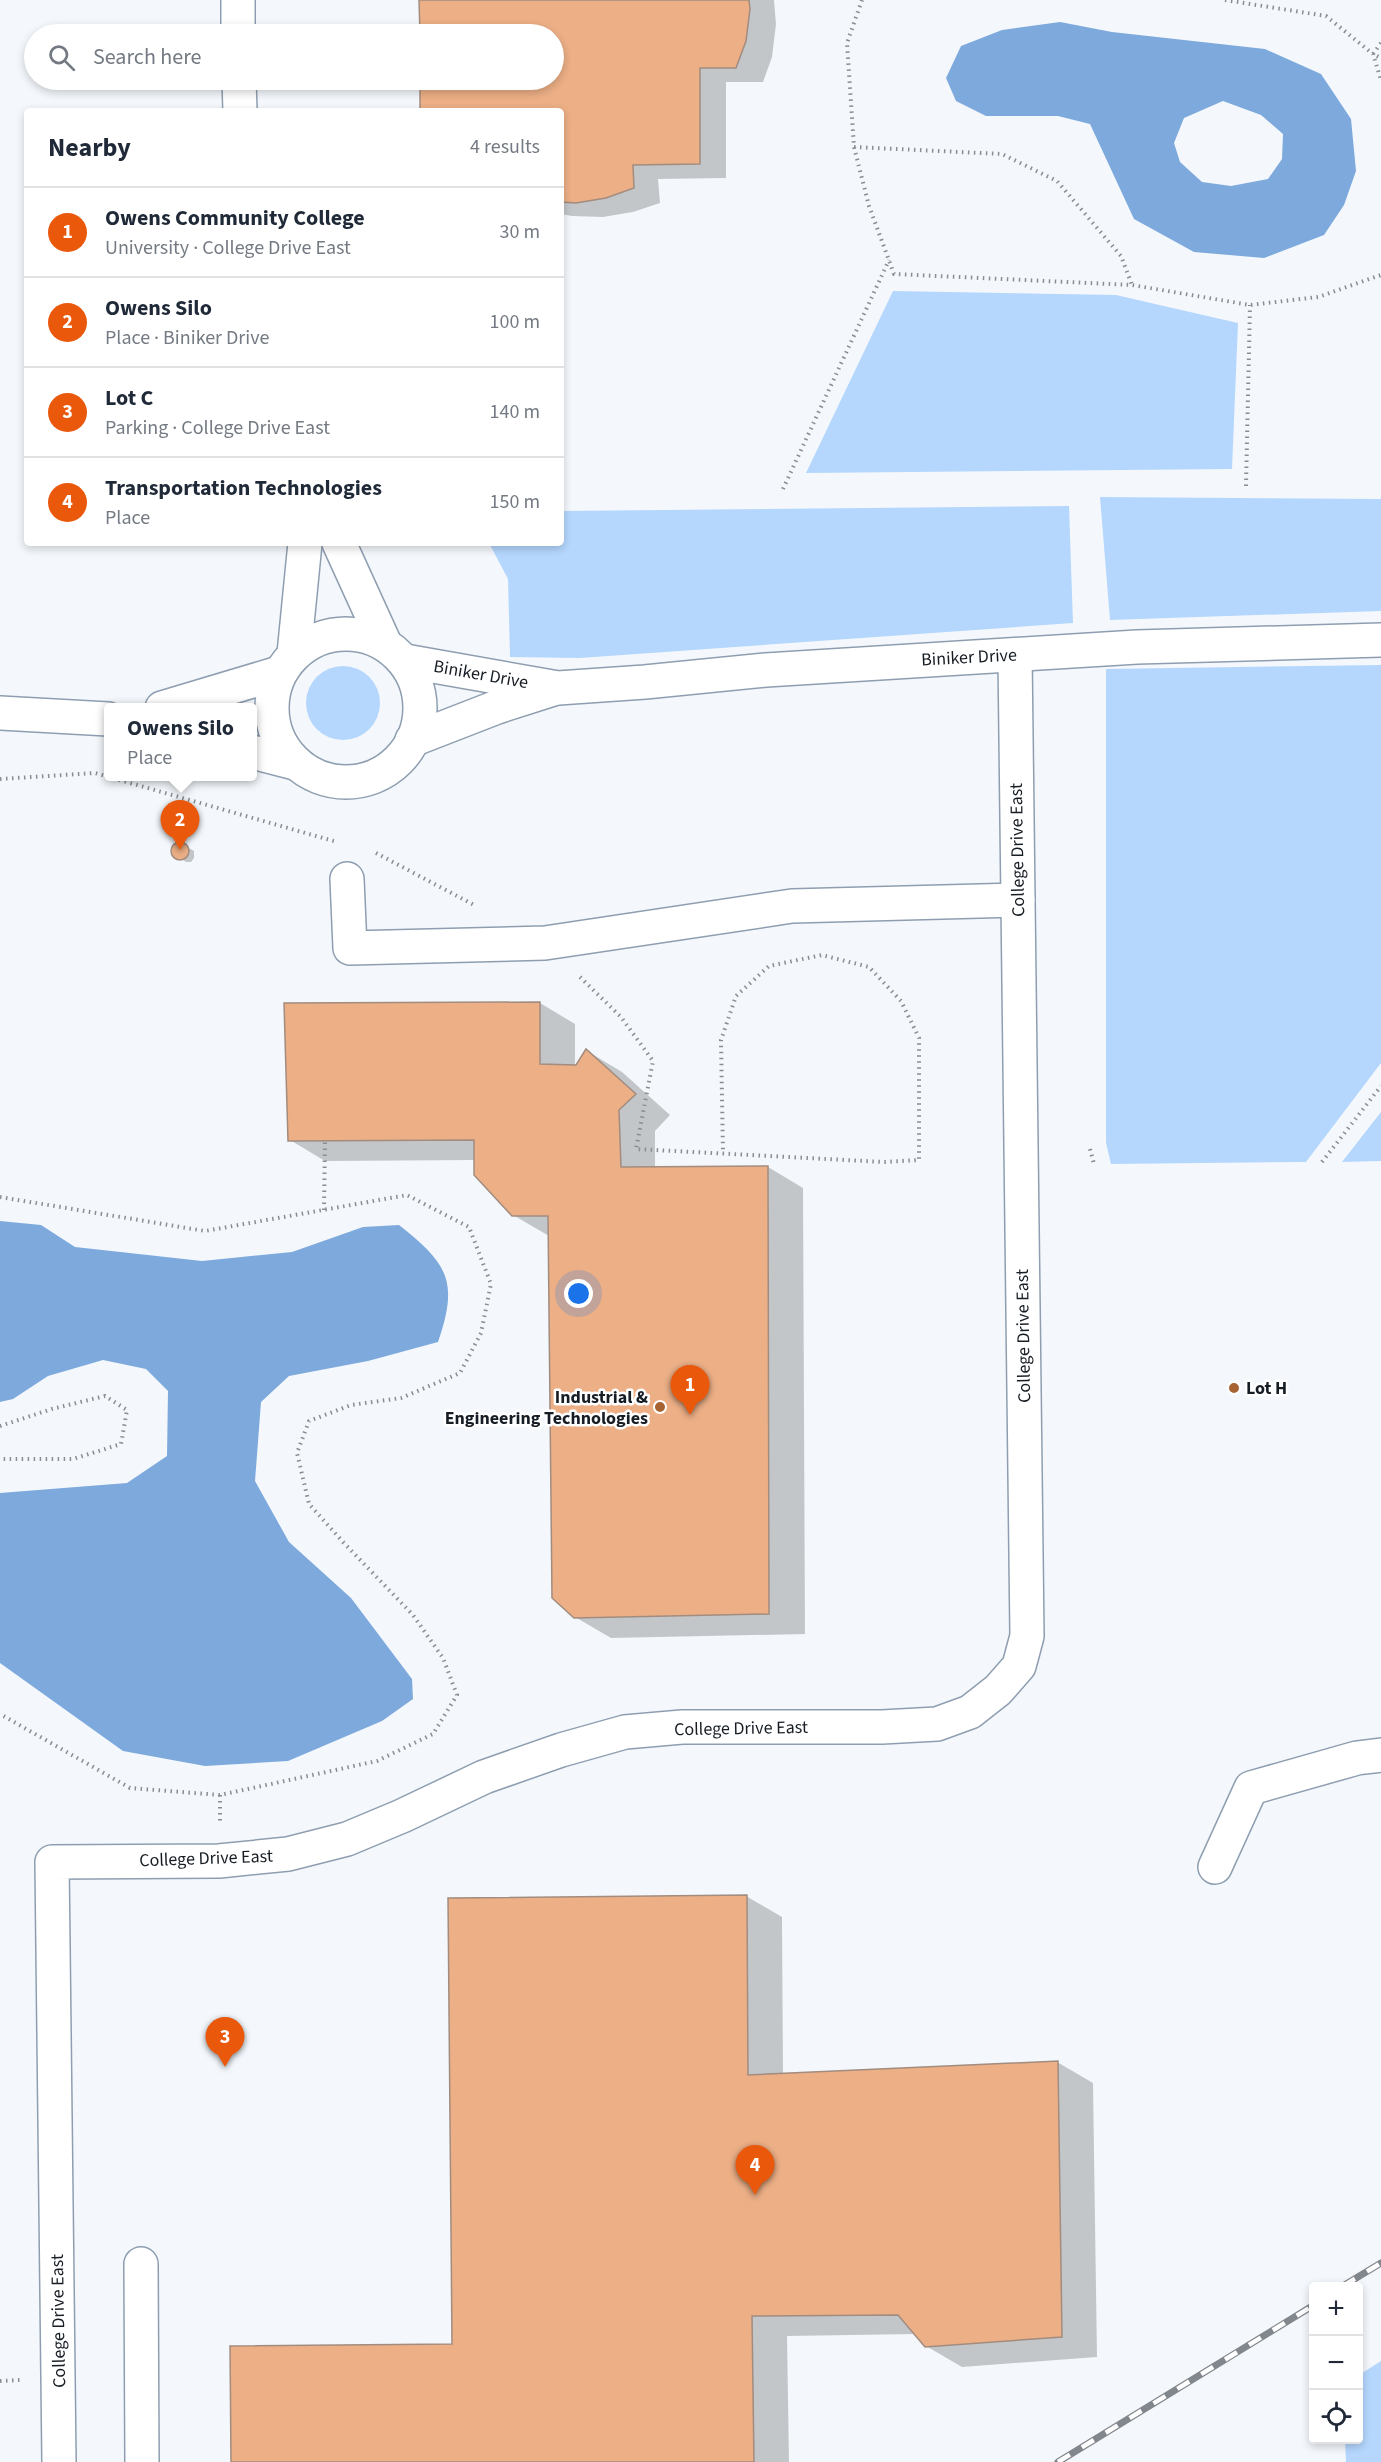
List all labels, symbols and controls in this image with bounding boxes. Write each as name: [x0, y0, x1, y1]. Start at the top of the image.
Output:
search box: [24, 24, 564, 90]
icon: search: [45, 41, 78, 74]
text: Search here: [93, 41, 201, 73]
text: Nearby: [48, 129, 131, 166]
text: 4 results: [470, 133, 540, 161]
text: Owens Community College: [105, 202, 365, 234]
text: 1: [62, 218, 73, 246]
text: 30 m: [500, 218, 540, 246]
text: University · College Drive East: [105, 234, 351, 262]
text: Owens Silo: [105, 292, 212, 324]
text: 2: [62, 308, 73, 336]
text: 100 m: [490, 308, 540, 336]
text: Place · Biniker Drive: [105, 324, 269, 352]
text: Lot C: [105, 382, 153, 414]
text: 3: [62, 398, 73, 426]
text: 140 m: [490, 398, 540, 426]
text: Parking · College Drive East: [105, 414, 330, 442]
text: Transportation Technologies: [105, 472, 382, 504]
text: 4: [62, 488, 73, 516]
text: 150 m: [490, 488, 540, 516]
text: Place: [105, 504, 150, 532]
street label: Biniker Drive: [921, 643, 1018, 672]
street label: Biniker Drive: [432, 654, 530, 695]
popup: [104, 703, 257, 781]
text: Owens Silo: [127, 712, 234, 744]
text: Place: [127, 744, 172, 772]
street label: College Drive East: [1004, 783, 1031, 917]
pin: 2: [160, 800, 200, 850]
street label: College Drive East: [1010, 1269, 1037, 1403]
your location: [564, 1279, 593, 1308]
pin: 1: [670, 1366, 710, 1415]
place label: Lot H: [1246, 1376, 1287, 1401]
marker: Lot H: [1227, 1381, 1241, 1395]
place label: Industrial & Engineering Technologies: [445, 1385, 648, 1431]
marker: Industrial & Engineering Technologies: [653, 1400, 667, 1414]
street label: College Drive East: [674, 1715, 808, 1742]
street label: College Drive East: [139, 1844, 273, 1873]
pin: 3: [206, 2018, 244, 2067]
pin: 4: [736, 2146, 774, 2195]
street label: College Drive East: [45, 2254, 72, 2388]
map controls: [1309, 2282, 1363, 2444]
button: +: [1309, 2282, 1363, 2336]
button: −: [1309, 2336, 1363, 2390]
button: locate: [1309, 2390, 1363, 2444]

